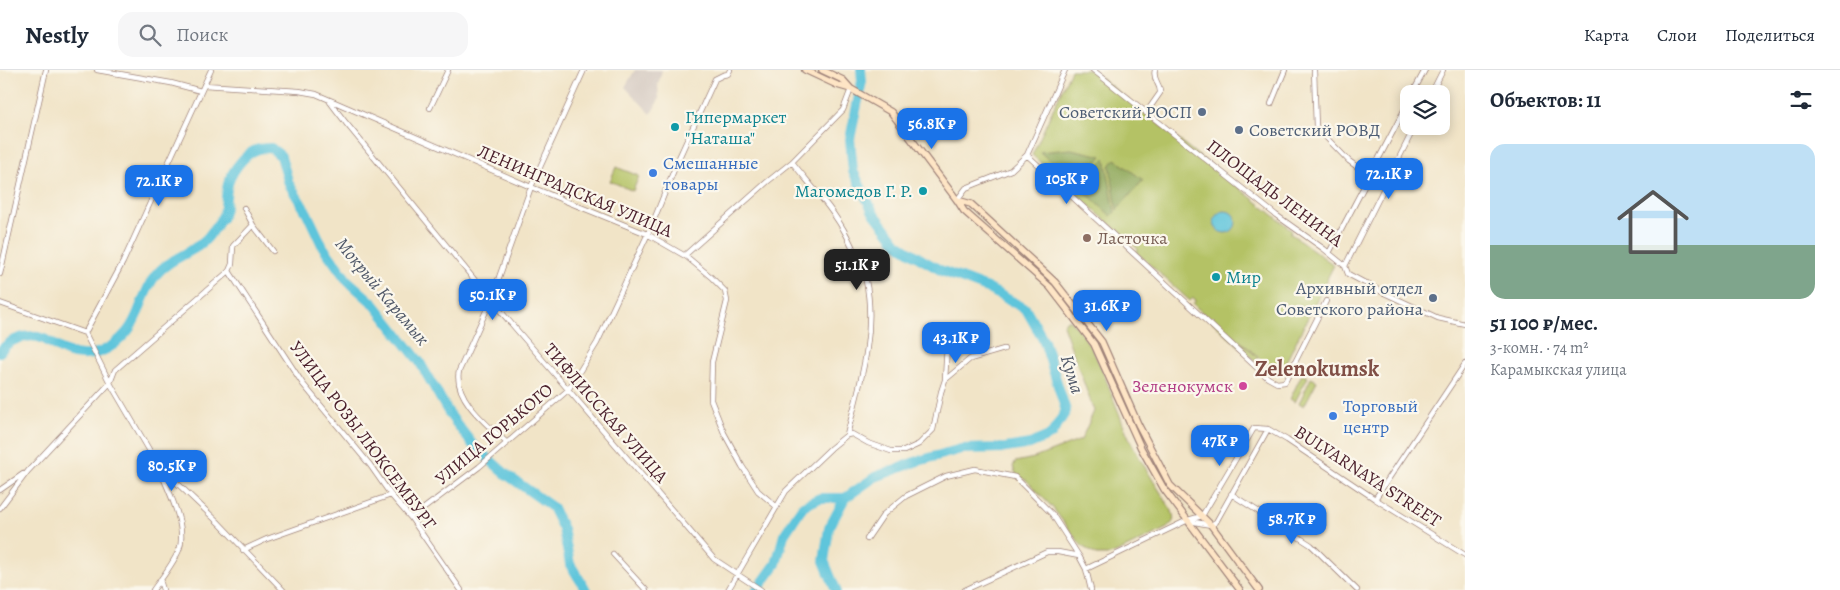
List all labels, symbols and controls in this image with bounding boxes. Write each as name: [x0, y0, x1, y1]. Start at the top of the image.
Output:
search box: [118, 12, 468, 57]
text: Nestly: [25, 19, 88, 51]
icon: search: [136, 21, 164, 49]
text: Поиск: [176, 22, 228, 48]
text: Карта: [1584, 23, 1629, 47]
text: Слои: [1657, 23, 1697, 47]
text: Поделиться: [1725, 23, 1815, 47]
map controls: [1400, 85, 1450, 135]
button: layers: [1400, 85, 1450, 135]
text: Объектов: 11: [1490, 86, 1601, 114]
icon: filters: [1787, 86, 1815, 114]
place label: Советский РОСП: [1059, 100, 1192, 124]
place label: Гипермаркет "Наташа": [685, 105, 787, 150]
marker: Советский РОСП: [1196, 106, 1208, 118]
pin: 56.8K ₽: [886, 108, 978, 150]
text: 56.8K ₽: [908, 113, 956, 135]
place label: Советский РОВД: [1249, 118, 1380, 142]
marker: Гипермаркет "Наташа": [669, 121, 681, 133]
marker: Советский РОВД: [1233, 124, 1245, 136]
street label: ПЛОЩАДЬ ЛЕНИНА: [1202, 134, 1348, 252]
street label: ЛЕНИНГРАДСКАЯ УЛИЦА: [474, 139, 677, 243]
place label: Смешанные товары: [663, 151, 758, 196]
pin: 72.1K ₽: [1343, 158, 1435, 200]
pin: 105K ₽: [1026, 162, 1108, 205]
text: 72.1K ₽: [1366, 163, 1412, 185]
pin: 72.1K ₽: [113, 164, 205, 207]
marker: Смешанные товары: [647, 167, 659, 179]
text: 105K ₽: [1046, 168, 1088, 190]
text: 72.1K ₽: [136, 170, 182, 192]
icon: home: [1608, 177, 1698, 267]
place label: Магомедов Г. Р.: [795, 179, 913, 203]
marker: Магомедов Г. Р.: [917, 185, 929, 197]
place label: Ласточка: [1097, 226, 1168, 250]
water label: Мокрый Карамык: [329, 232, 436, 352]
marker: Ласточка: [1081, 232, 1093, 244]
pin: 51.1K ₽: [811, 248, 903, 291]
text: 51.1K ₽: [835, 254, 879, 276]
place label: Мир: [1226, 265, 1261, 289]
marker: Мир: [1210, 271, 1222, 283]
place label: Архивный отдел Советского района: [1276, 276, 1424, 321]
pin: 50.1K ₽: [447, 278, 539, 321]
text: 50.1K ₽: [470, 284, 516, 306]
pin: 31.6K ₽: [1061, 290, 1153, 332]
marker: Архивный отдел Советского района: [1427, 292, 1439, 304]
text: 31.6K ₽: [1084, 295, 1130, 317]
text: 51 100 ₽/мес.: [1490, 309, 1598, 337]
pin: 43.1K ₽: [910, 322, 1002, 364]
text: 43.1K ₽: [933, 327, 979, 349]
street label: УЛИЦА РОЗЫ ЛЮКСЕМБУРГ: [284, 336, 442, 534]
text: 3-комн. · 74 m²: [1490, 337, 1589, 359]
street label: ТИФЛИССКАЯ УЛИЦА: [539, 338, 674, 488]
water label: Кума: [1054, 352, 1090, 397]
district label: Zelenokumsk: [1255, 354, 1380, 384]
text: Карамыкская улица: [1490, 359, 1627, 381]
place label: Зеленокумск: [1132, 374, 1233, 398]
street label: УЛИЦА ГОРЬКОГО: [430, 378, 558, 490]
marker: Зеленокумск: [1237, 380, 1249, 392]
place label: Торговый центр: [1343, 394, 1418, 439]
marker: Торговый центр: [1327, 410, 1339, 422]
street label: BULVARNAYA STREET: [1290, 420, 1446, 533]
pin: 47K ₽: [1185, 424, 1255, 467]
text: 47K ₽: [1202, 430, 1238, 452]
pin: 80.5K ₽: [126, 450, 218, 492]
text: 80.5K ₽: [148, 455, 196, 477]
pin: 58.7K ₽: [1246, 502, 1338, 545]
text: 58.7K ₽: [1268, 508, 1316, 530]

